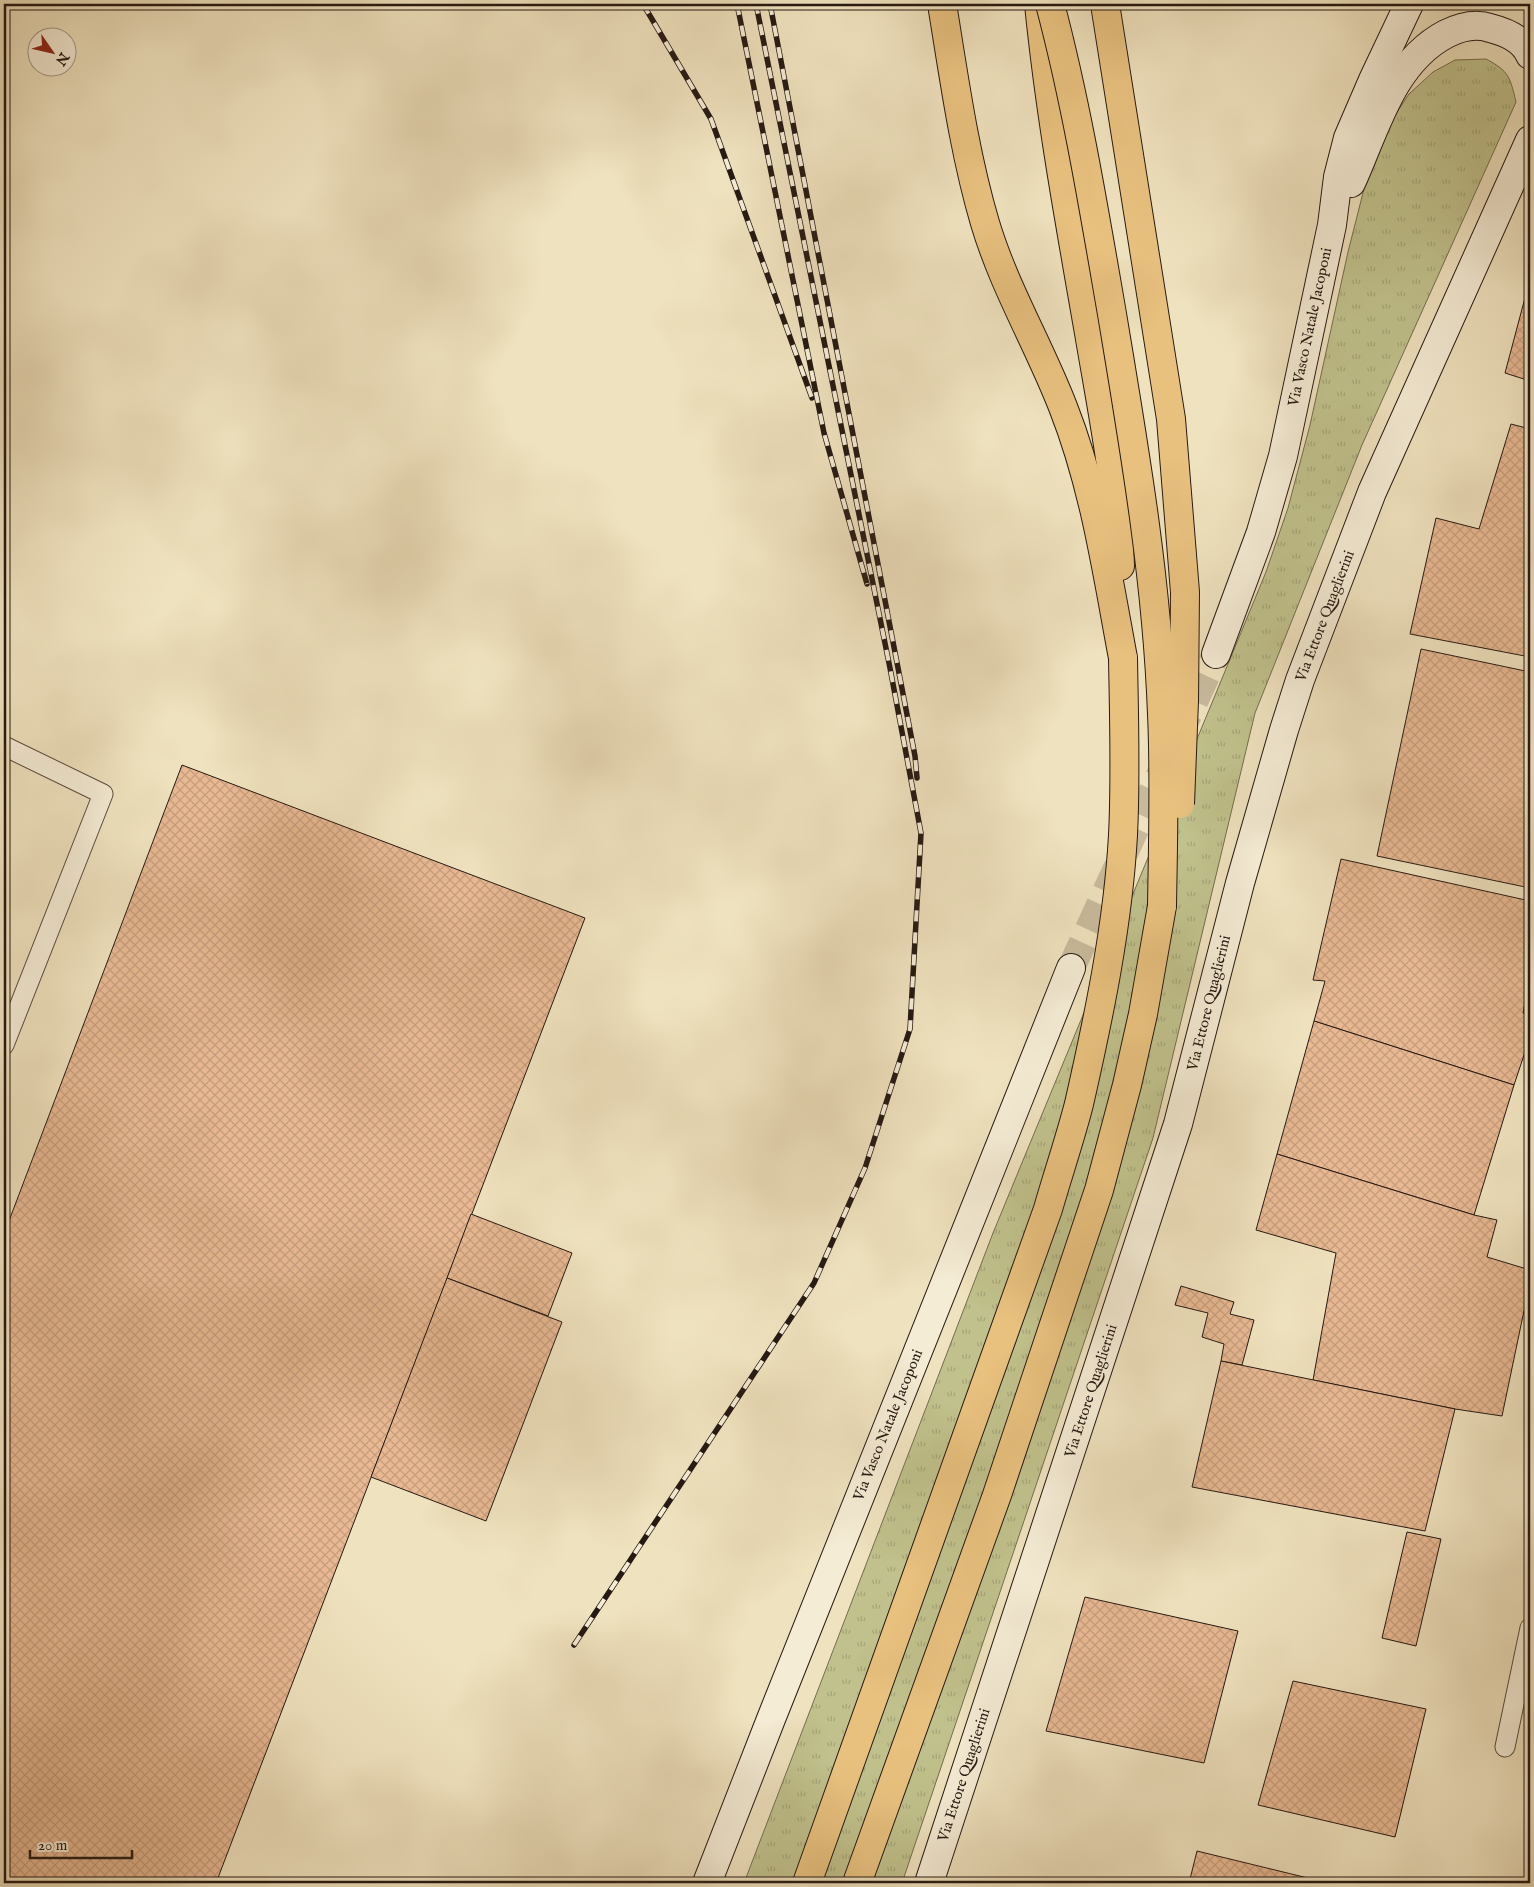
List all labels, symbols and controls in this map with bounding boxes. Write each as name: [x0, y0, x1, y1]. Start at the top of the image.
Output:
north arrow: [28, 28, 78, 78]
text: N: [51, 48, 73, 69]
street label: Via Vasco Natale Jacoponi: [1284, 246, 1336, 409]
street label: Via Ettore Quaglierini: [1291, 548, 1359, 685]
street label: Via Ettore Quaglierini: [1183, 933, 1235, 1074]
street label: Via Ettore Quaglierini: [1060, 1322, 1122, 1461]
street label: Via Vasco Natale Jacoponi: [849, 1346, 927, 1504]
street label: Via Ettore Quaglierini: [933, 1706, 995, 1845]
scale bar: [30, 1827, 132, 1859]
text: 20 m: [38, 1836, 68, 1855]

